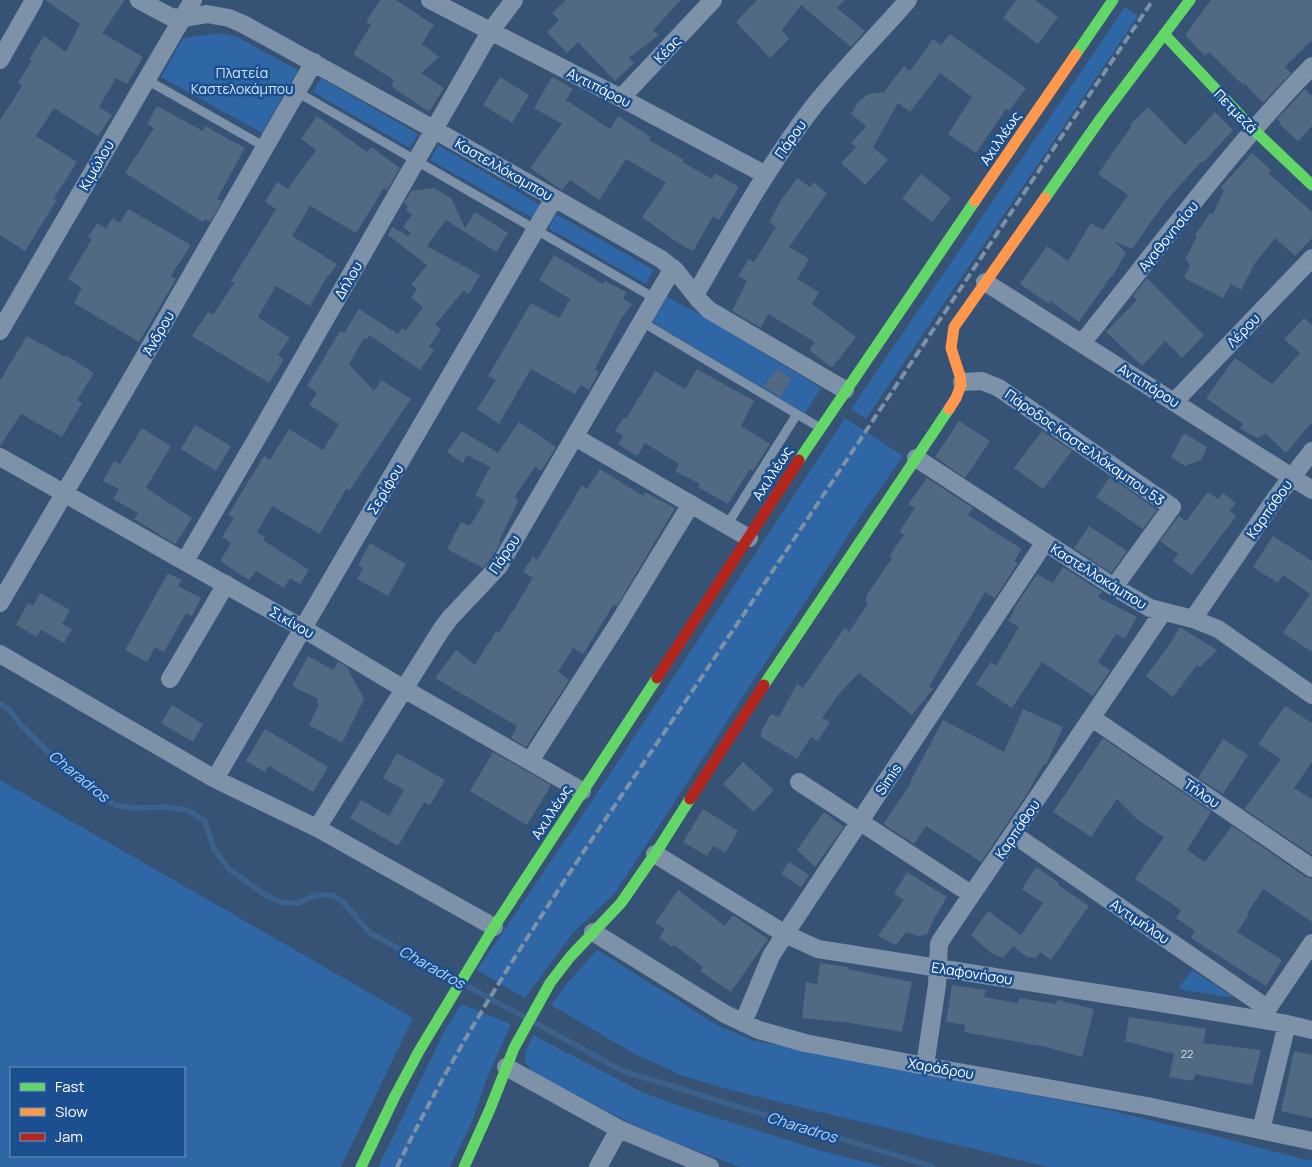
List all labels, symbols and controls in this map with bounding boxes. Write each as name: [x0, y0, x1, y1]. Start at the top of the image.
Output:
street label: Κέας: [649, 31, 685, 67]
park label: Πλατεία Καστελοκάμπου: [191, 63, 293, 98]
street label: Αντιπάρου: [564, 63, 634, 111]
street label: Πετμεζά: [1210, 85, 1262, 137]
street label: Αχιλλέως: [975, 107, 1025, 169]
street label: Πάρου: [770, 116, 810, 162]
street label: Καστελλόκαμπου: [452, 133, 556, 205]
street label: Κιμώλου: [74, 136, 118, 194]
street label: Αγαθονησίου: [1134, 197, 1202, 275]
street label: Δήλου: [330, 258, 366, 302]
street label: Άνδρου: [138, 307, 178, 359]
street label: Λέρου: [1222, 309, 1264, 351]
street label: Αντιπάρου: [1115, 359, 1183, 411]
street label: Πάροδος Καστελλόκαμπου 53: [1001, 385, 1169, 509]
street label: Αχιλλέως: [747, 442, 797, 504]
street label: Σερίφου: [362, 460, 408, 518]
street label: Καρπάθου: [1242, 476, 1296, 542]
street label: Πάρου: [484, 531, 524, 577]
street label: Καστελλοκάμπου: [1047, 539, 1151, 613]
street label: Σικίνου: [266, 602, 318, 642]
water label: Charadros: [44, 745, 115, 808]
street label: Simis: [871, 759, 905, 799]
street label: Τήλου: [1180, 774, 1224, 812]
street label: Αχιλλέως: [526, 781, 576, 843]
street label: Καρπάθου: [990, 796, 1044, 862]
street label: Αντιμήλου: [1107, 894, 1173, 948]
water label: Charadros: [395, 940, 470, 994]
street label: Ελαφονήσου: [930, 957, 1014, 989]
house number: 22: [1181, 1046, 1193, 1061]
street label: Χαράδρου: [907, 1053, 975, 1083]
legend: [10, 1067, 185, 1157]
text: Fast: [55, 1076, 84, 1097]
text: Slow: [55, 1101, 88, 1122]
water label: Charadros: [764, 1106, 841, 1148]
text: Jam: [55, 1126, 83, 1147]

